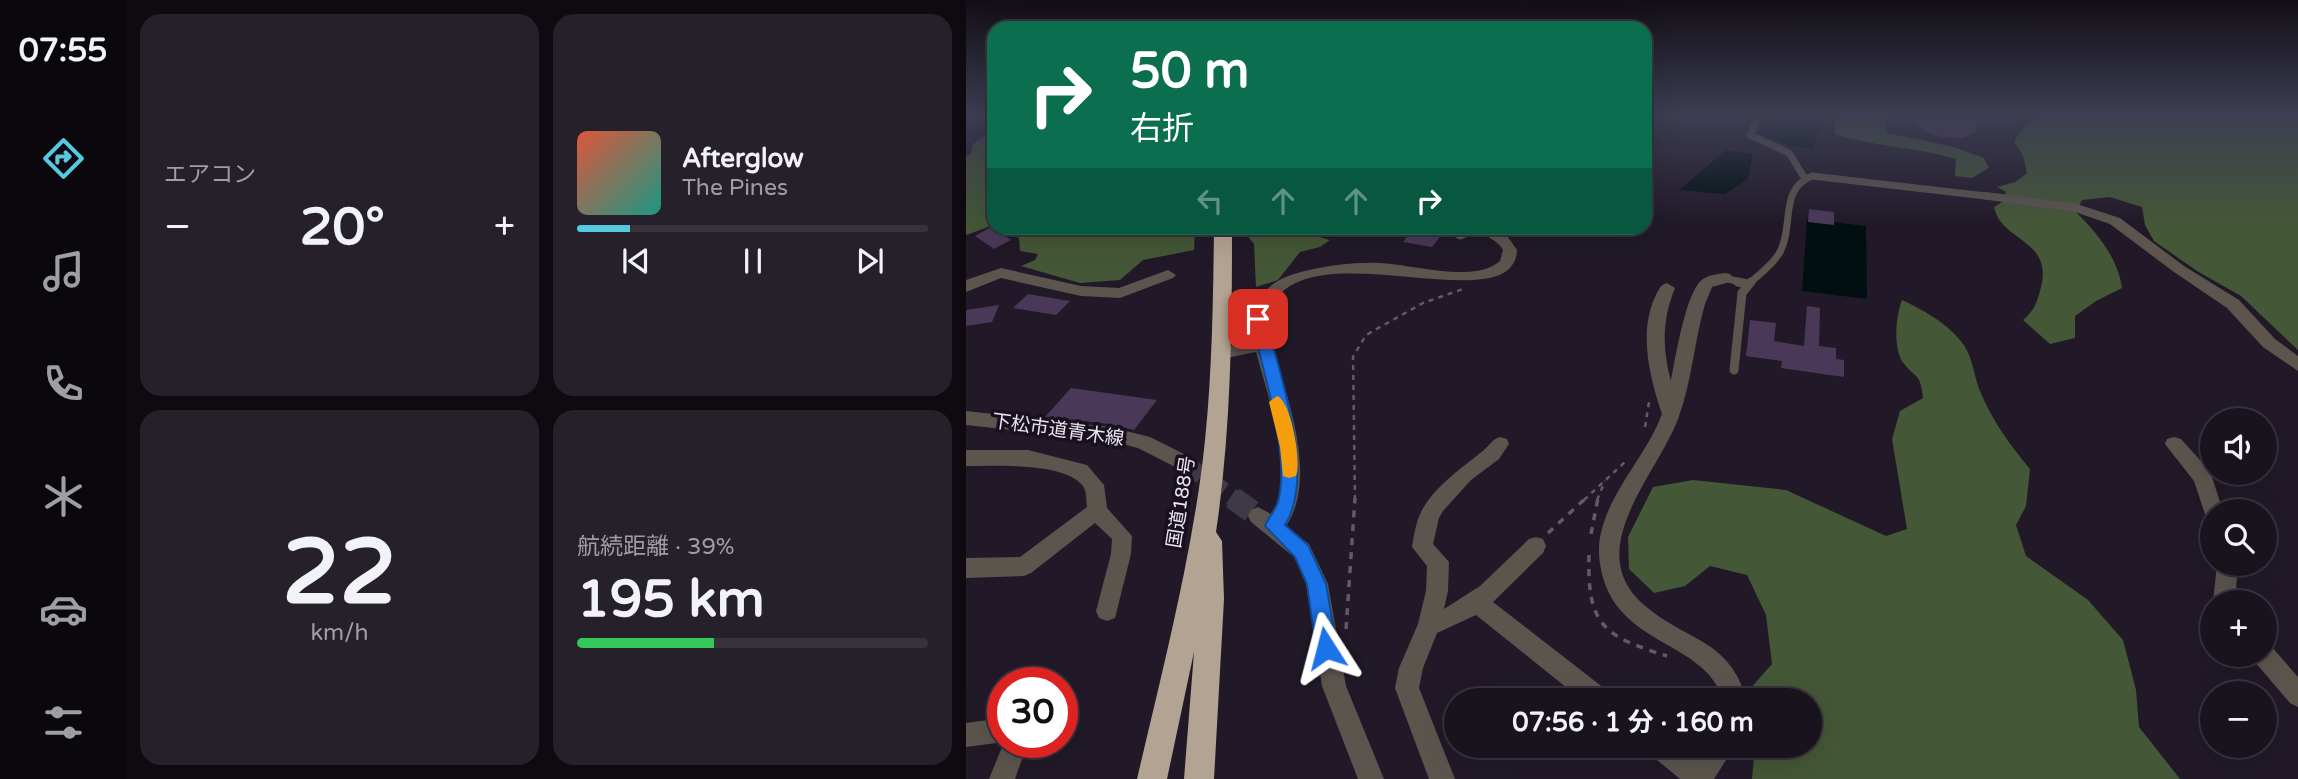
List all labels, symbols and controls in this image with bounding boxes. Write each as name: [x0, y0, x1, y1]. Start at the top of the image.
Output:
text: 07:55: [19, 32, 107, 70]
text: 50 m: [1130, 42, 1249, 101]
icon: right: [1015, 49, 1106, 140]
text: 右折: [1130, 110, 1194, 148]
icon: directions: [39, 134, 88, 183]
text: Afterglow: [682, 143, 804, 174]
text: エアコン: [164, 161, 256, 189]
text: The Pines: [682, 174, 788, 202]
icon: left: [1191, 182, 1229, 220]
icon: ahead: [1264, 182, 1302, 220]
icon: ahead: [1337, 182, 1375, 220]
icon: right: [1410, 182, 1448, 220]
text: 20°: [300, 196, 385, 259]
text: −: [164, 204, 191, 250]
text: +: [494, 204, 515, 250]
icon: previous: [617, 242, 655, 280]
icon: pause: [734, 242, 772, 280]
icon: next: [851, 242, 889, 280]
icon: music: [39, 247, 88, 296]
pin: [1228, 289, 1288, 349]
icon: arrive: [1239, 300, 1277, 338]
icon: phone: [39, 359, 88, 408]
map controls: [2200, 408, 2277, 758]
button: sound: [2200, 408, 2277, 485]
street label: 下松市道青木線: [991, 410, 1125, 450]
street label: 国道188号: [1163, 454, 1199, 550]
icon: climate: [39, 472, 88, 521]
button: search: [2200, 499, 2277, 576]
text: 22: [282, 518, 397, 628]
text: 航続距離 · 39%: [577, 533, 735, 561]
text: 195 km: [577, 568, 765, 631]
icon: car: [39, 585, 88, 634]
button: +: [2200, 590, 2277, 667]
position arrow: [1289, 611, 1363, 685]
text: km/h: [311, 619, 368, 647]
speed limit sign: 30: [987, 667, 1078, 758]
button: −: [2200, 681, 2277, 758]
icon: filters: [39, 698, 88, 747]
text: 07:56 · 1 分 · 160 m: [1512, 707, 1754, 738]

